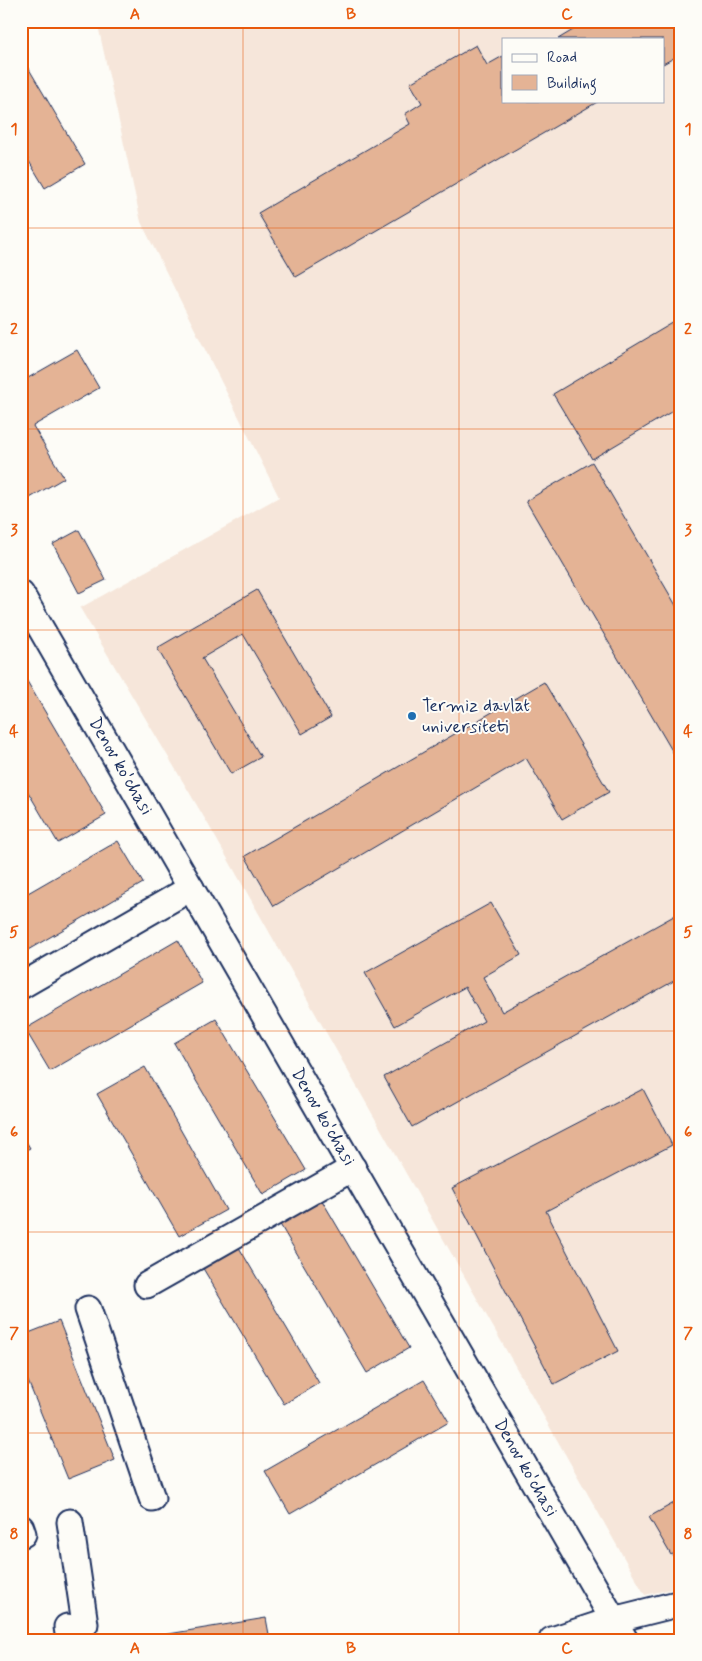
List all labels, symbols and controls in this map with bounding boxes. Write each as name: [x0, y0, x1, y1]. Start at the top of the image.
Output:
text: A: [130, 4, 140, 25]
text: B: [346, 4, 356, 25]
text: C: [561, 4, 573, 25]
legend: [502, 38, 664, 102]
text: Road: [547, 48, 577, 68]
text: Building: [547, 74, 597, 95]
text: 1: [10, 119, 18, 140]
text: 1: [684, 119, 692, 140]
text: 2: [10, 319, 18, 340]
text: 2: [684, 319, 692, 340]
text: 3: [10, 520, 18, 541]
text: 3: [684, 520, 692, 541]
place label: Termiz davlat universiteti: [422, 694, 530, 739]
marker: Termiz davlat universiteti: [406, 710, 418, 722]
street label: Denov ko'chasi: [83, 713, 158, 820]
text: 4: [9, 721, 19, 742]
text: 4: [683, 721, 693, 742]
text: 5: [9, 922, 19, 943]
text: 5: [683, 922, 693, 943]
street label: Denov ko'chasi: [285, 1064, 361, 1170]
text: 6: [10, 1122, 18, 1143]
text: 6: [684, 1122, 692, 1143]
text: 7: [9, 1323, 19, 1344]
text: 7: [683, 1323, 693, 1344]
street label: Denov ko'chasi: [488, 1414, 563, 1521]
text: 8: [9, 1524, 19, 1545]
text: 8: [683, 1524, 693, 1545]
text: A: [130, 1638, 140, 1659]
text: B: [346, 1638, 356, 1659]
text: C: [561, 1638, 573, 1659]

